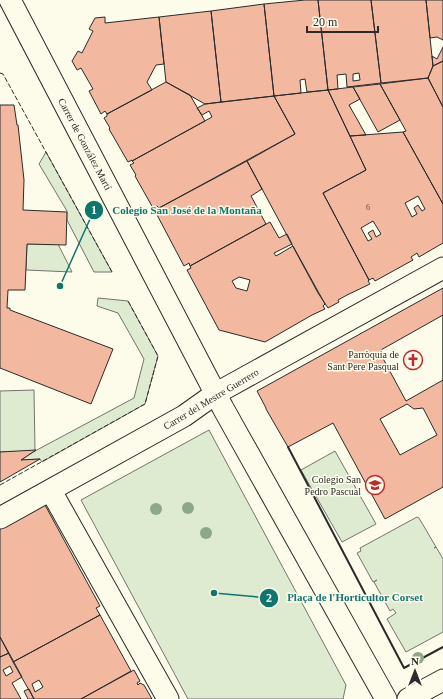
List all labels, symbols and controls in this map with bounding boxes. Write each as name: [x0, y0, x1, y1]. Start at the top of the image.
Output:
scale bar: [307, 8, 378, 34]
text: 20 m: [313, 15, 338, 29]
street label: Carrer de González Martí: [56, 96, 114, 192]
callout: Colegio San José de la Montaña: [84, 198, 269, 221]
text: 1: [91, 203, 97, 217]
house number: 6: [366, 203, 370, 212]
text: Colegio San José de la Montaña: [112, 204, 262, 216]
place label: Parròquia de Sant Pere Pasqual: [327, 349, 400, 372]
church icon: Parròquia de Sant Pere Pasqual: [402, 349, 424, 371]
street label: Carrer del Mestre Guerrero: [161, 366, 261, 432]
place label: Colegio San Pedro Pascual: [305, 474, 361, 497]
school or university icon: Colegio San Pedro Pascual: [364, 474, 386, 496]
callout: Plaça de l'Horticultor Corset: [259, 586, 431, 609]
text: 2: [266, 591, 272, 605]
text: Plaça de l'Horticultor Corset: [287, 591, 423, 603]
north arrow: [395, 651, 435, 691]
text: N: [411, 655, 419, 667]

